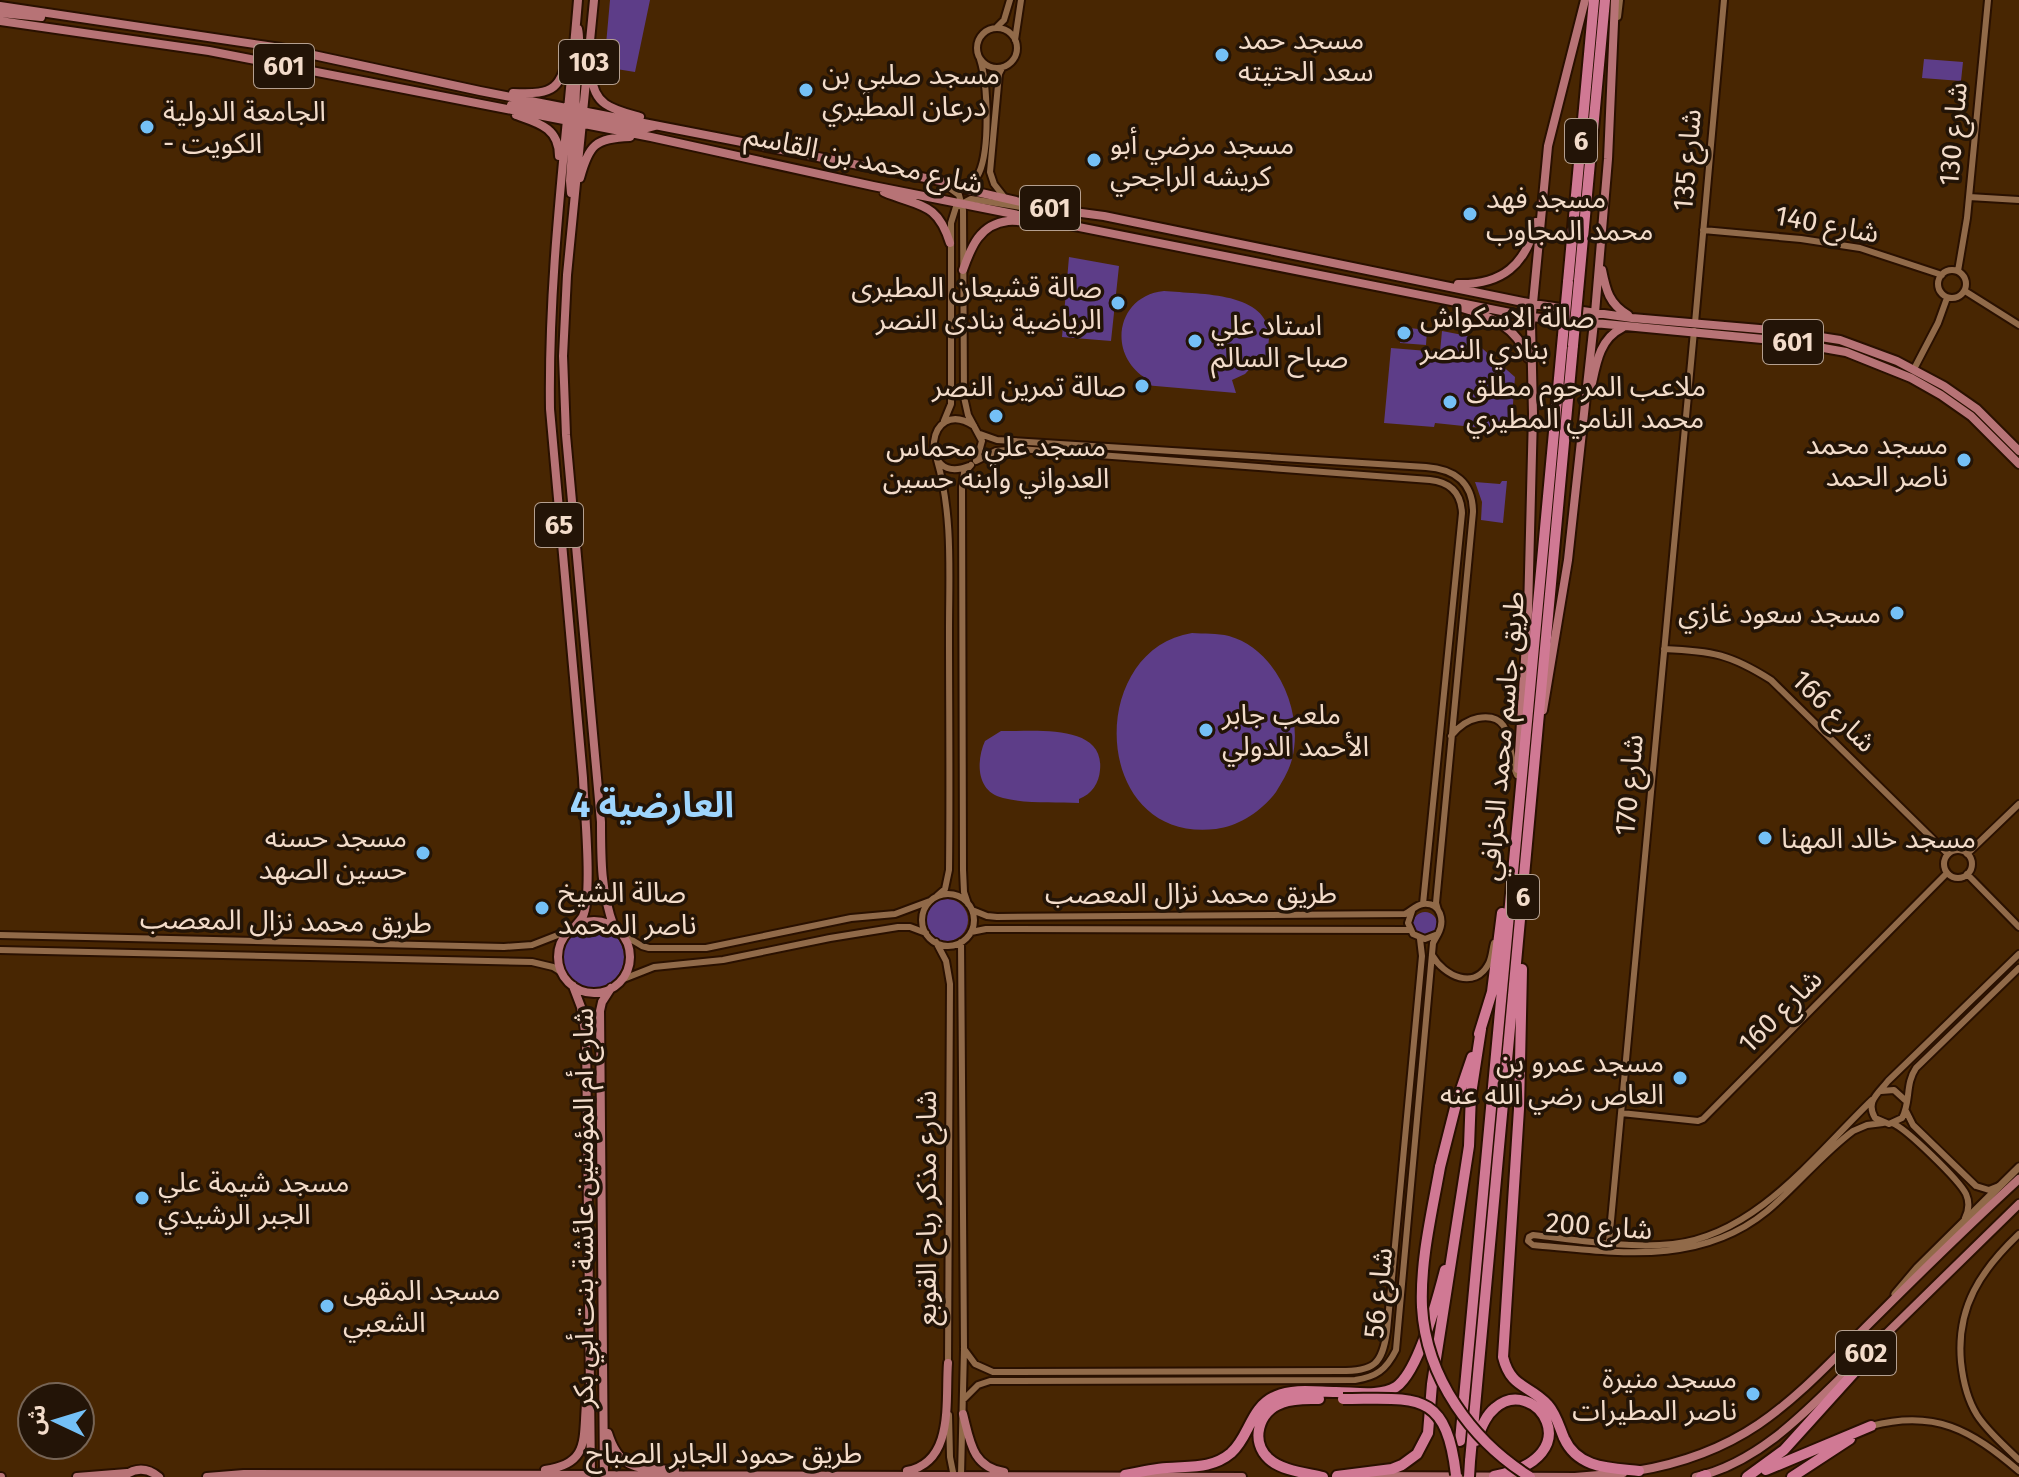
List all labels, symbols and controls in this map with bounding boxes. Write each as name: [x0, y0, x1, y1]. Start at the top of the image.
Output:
place label: مسجد حمد سعد الحتيته: [1238, 23, 1374, 88]
road number: 103: [559, 40, 619, 84]
road number: 601: [254, 44, 314, 88]
marker: مسجد حمد سعد الحتيته: [1213, 46, 1231, 64]
place label: مسجد صلبي بن درعان المطيري: [822, 58, 1000, 127]
marker: مسجد صلبي بن درعان المطيري: [797, 81, 815, 99]
street label: شارع 130: [1932, 81, 1978, 187]
place label: الجامعة الدولية - الكويت: [163, 95, 326, 160]
street label: شارع 135: [1666, 108, 1712, 213]
marker: الجامعة الدولية - الكويت: [138, 118, 156, 136]
street label: شارع محمد بن القاسم: [741, 118, 986, 205]
road number: 6: [1565, 119, 1597, 163]
place label: مسجد مرضي أبو كريشه الراجحي: [1110, 126, 1294, 197]
marker: مسجد مرضي أبو كريشه الراجحي: [1085, 151, 1103, 169]
place label: مسجد فهد محمد المجاوب: [1486, 182, 1653, 247]
road number: 601: [1020, 186, 1080, 230]
street label: شارع 140: [1772, 199, 1881, 253]
marker: مسجد فهد محمد المجاوب: [1461, 205, 1479, 223]
place label: صالة قشيعان المطيرى الرياضية بنادى النصر: [851, 271, 1102, 336]
marker: صالة قشيعان المطيرى الرياضية بنادى النصر: [1109, 294, 1127, 312]
place label: صالة الاسكواش بنادي النصر: [1419, 301, 1595, 370]
place label: استاد علي صباح السالم: [1211, 309, 1348, 379]
road number: 601: [1763, 320, 1823, 364]
marker: صالة الاسكواش بنادي النصر: [1395, 324, 1413, 342]
marker: استاد علي صباح السالم: [1186, 332, 1204, 350]
place label: صالة تمرين النصر: [931, 370, 1126, 403]
place label: ملاعب المرحوم مطلق محمد النامي المطيري: [1466, 370, 1706, 439]
marker: صالة تمرين النصر: [1133, 377, 1151, 395]
marker: ملاعب المرحوم مطلق محمد النامي المطيري: [1441, 393, 1459, 411]
marker: مسجد علي محماس العدواني وابنه حسين: [987, 407, 1005, 425]
place label: مسجد محمد ناصر الحمد: [1806, 428, 1948, 493]
place label: مسجد علي محماس العدواني وابنه حسين: [883, 430, 1109, 499]
marker: مسجد محمد ناصر الحمد: [1955, 451, 1973, 469]
road number: 65: [535, 503, 583, 547]
street label: طريق جاسم محمد الخرافي: [1473, 590, 1536, 883]
place label: مسجد سعود غازي: [1678, 597, 1881, 634]
marker: مسجد سعود غازي: [1888, 604, 1906, 622]
street label: شارع 166: [1782, 663, 1883, 762]
place label: ملعب جابر الأحمد الدولي: [1221, 698, 1369, 767]
marker: ملعب جابر الأحمد الدولي: [1197, 721, 1215, 739]
street label: شارع 170: [1608, 733, 1654, 838]
district label: العارضية 4: [570, 783, 734, 827]
place label: مسجد حسنه حسين الصهد: [259, 821, 407, 886]
place label: مسجد خالد المهنا: [1781, 822, 1976, 855]
marker: مسجد خالد المهنا: [1756, 829, 1774, 847]
marker: مسجد حسنه حسين الصهد: [414, 844, 432, 862]
road number: 6: [1507, 875, 1539, 919]
place label: صالة الشيخ ناصر المحمد: [558, 876, 697, 941]
street label: طريق محمد نزال المعصب: [1045, 877, 1337, 911]
marker: صالة الشيخ ناصر المحمد: [533, 899, 551, 917]
street label: طريق محمد نزال المعصب: [140, 902, 432, 941]
street label: شارع 160: [1731, 962, 1832, 1063]
street label: شارع أم المؤمنين عائشة بنت أبي بكر: [565, 1008, 604, 1409]
place label: مسجد عمرو بن العاص رضي الله عنه: [1440, 1046, 1664, 1115]
marker: مسجد عمرو بن العاص رضي الله عنه: [1671, 1069, 1689, 1087]
street label: شارع مذكر رباح القوبع: [910, 1090, 947, 1326]
place label: مسجد شيمة علي الجبر الرشيدي: [158, 1166, 349, 1235]
marker: مسجد شيمة علي الجبر الرشيدي: [133, 1189, 151, 1207]
street label: شارع 200: [1544, 1206, 1654, 1250]
street label: شارع 56: [1357, 1246, 1403, 1340]
place label: مسجد المقهى الشعبي: [343, 1274, 500, 1343]
marker: مسجد المقهى الشعبي: [318, 1297, 336, 1315]
road number: 602: [1836, 1331, 1896, 1375]
place label: مسجد منيرة ناصر المطيرات: [1572, 1362, 1737, 1427]
north arrow: [16, 1381, 96, 1461]
marker: مسجد منيرة ناصر المطيرات: [1744, 1385, 1762, 1403]
text: ش: [22, 1404, 51, 1436]
street label: طريق حمود الجابر الصباح: [586, 1437, 862, 1474]

